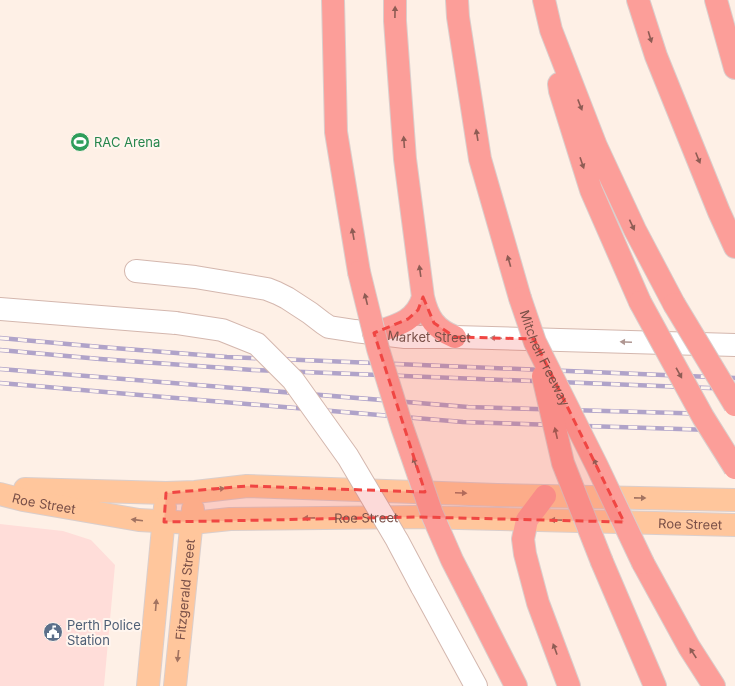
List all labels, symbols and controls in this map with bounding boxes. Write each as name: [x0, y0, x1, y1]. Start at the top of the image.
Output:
one-way arrow: [392, 5, 398, 18]
one-way arrow: [647, 32, 653, 44]
one-way arrow: [578, 100, 584, 112]
one-way arrow: [473, 129, 479, 141]
sports icon: RAC Arena: [69, 131, 91, 153]
place label: RAC Arena: [94, 134, 160, 150]
one-way arrow: [400, 136, 407, 148]
one-way arrow: [695, 152, 701, 164]
one-way arrow: [579, 157, 585, 169]
one-way arrow: [629, 219, 635, 230]
one-way arrow: [349, 228, 355, 240]
one-way arrow: [506, 255, 512, 267]
one-way arrow: [417, 265, 423, 277]
one-way arrow: [362, 293, 368, 305]
street label: Mitchell Freeway: [517, 308, 574, 409]
street label: Market Street: [387, 327, 471, 345]
one-way arrow: [490, 335, 502, 342]
one-way arrow: [619, 339, 632, 345]
one-way arrow: [676, 367, 683, 379]
one-way arrow: [553, 427, 559, 439]
one-way arrow: [412, 457, 418, 469]
one-way arrow: [593, 459, 599, 470]
one-way arrow: [213, 486, 225, 492]
street label: Roe Street: [11, 490, 77, 517]
one-way arrow: [455, 490, 467, 497]
one-way arrow: [634, 495, 647, 501]
street label: Roe Street: [334, 509, 398, 526]
one-way arrow: [302, 515, 315, 521]
street label: Roe Street: [658, 515, 722, 533]
one-way arrow: [131, 517, 143, 523]
one-way arrow: [549, 517, 562, 523]
street label: Fitzgerald Street: [172, 538, 198, 641]
one-way arrow: [152, 599, 159, 611]
place label: Perth Police Station: [67, 617, 141, 648]
public building icon: Perth Police Station: [42, 621, 64, 643]
one-way arrow: [551, 643, 557, 655]
one-way arrow: [689, 648, 697, 659]
one-way arrow: [174, 650, 181, 662]

